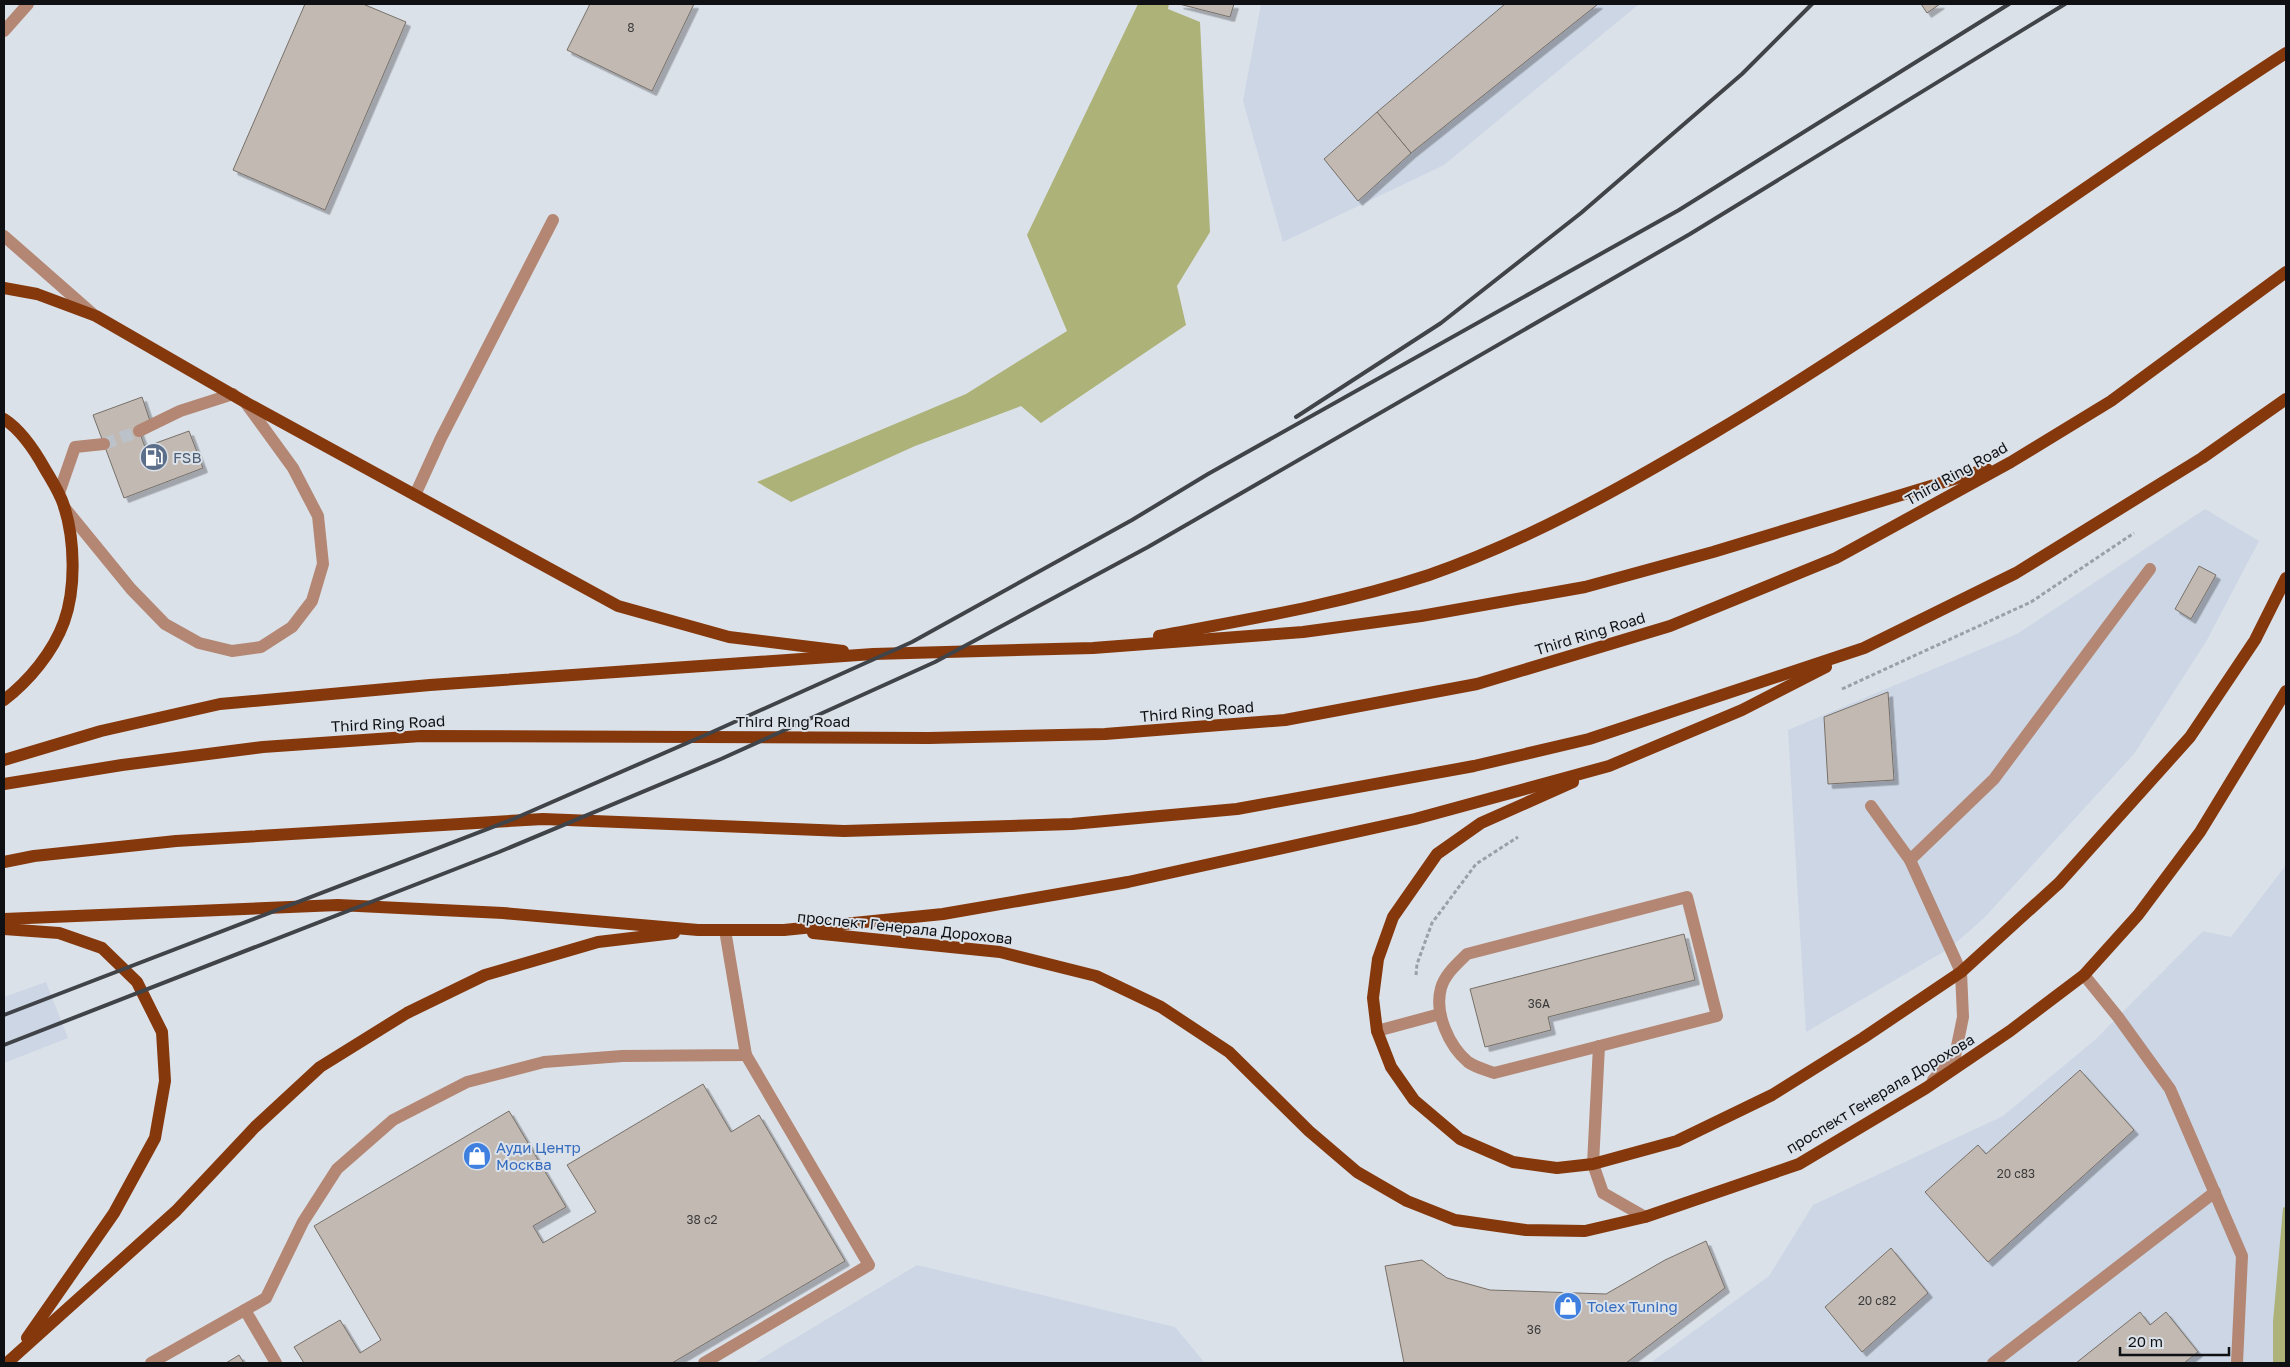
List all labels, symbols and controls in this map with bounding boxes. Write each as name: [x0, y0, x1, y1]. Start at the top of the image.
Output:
house number: 8: [627, 20, 635, 35]
street label: Third Ring Road: [1902, 437, 2010, 509]
fuel station icon: FSB: [139, 442, 169, 472]
place label: FSB: [173, 448, 201, 466]
street label: Third Ring Road: [1533, 608, 1647, 658]
street label: Third Ring Road: [1139, 697, 1255, 725]
street label: Third Ring Road: [330, 711, 446, 735]
street label: Third Ring Road: [736, 712, 850, 730]
street label: проспект Генерала Дорохова: [796, 907, 1014, 947]
house number: 36А: [1528, 996, 1550, 1011]
street label: проспект Генерала Дорохова: [1783, 1030, 1977, 1156]
place label: Ауди Центр Москва: [496, 1138, 581, 1173]
shop icon: Ауди Центр Москва: [462, 1141, 492, 1171]
house number: 20 с83: [1997, 1166, 2035, 1181]
house number: 38 с2: [687, 1212, 717, 1227]
shop icon: Tolex Tuning: [1553, 1291, 1583, 1321]
house number: 20 с82: [1858, 1293, 1896, 1308]
place label: Tolex Tuning: [1587, 1297, 1678, 1315]
house number: 36: [1527, 1322, 1541, 1337]
scale bar: [2120, 1324, 2229, 1356]
text: 20 m: [2128, 1332, 2163, 1350]

